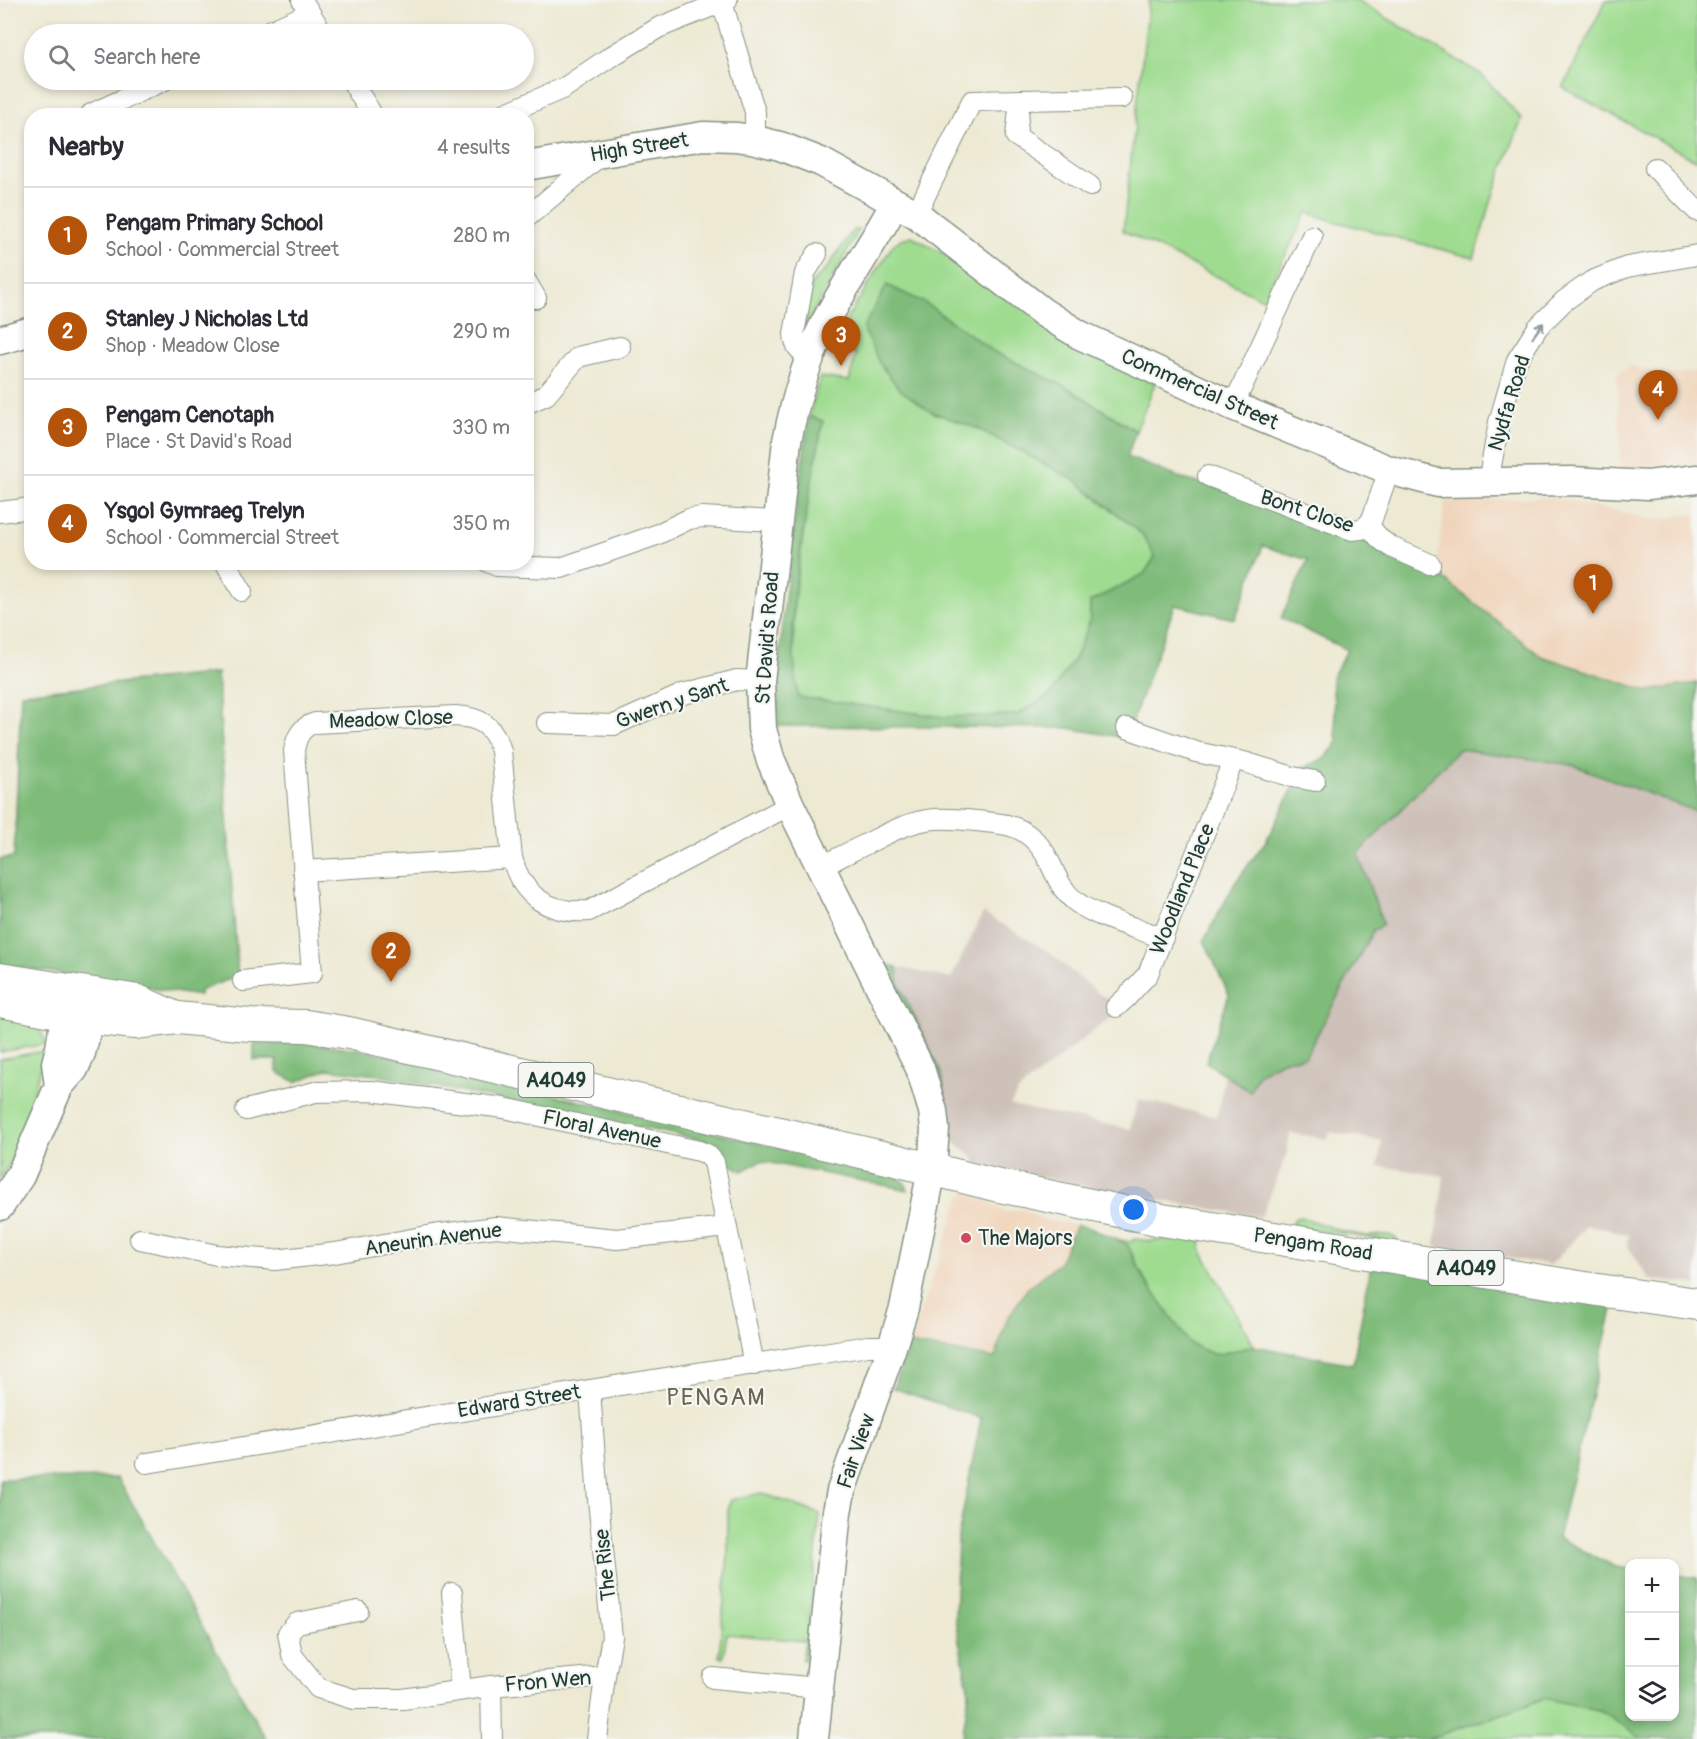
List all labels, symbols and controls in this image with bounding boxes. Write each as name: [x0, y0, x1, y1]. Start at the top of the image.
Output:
search box: [24, 24, 534, 90]
icon: search: [45, 41, 78, 74]
text: Search here: [93, 43, 200, 71]
street label: High Street: [588, 126, 691, 169]
text: Nearby: [48, 131, 124, 163]
text: 4 results: [437, 135, 510, 160]
text: Pengam Primary School: [105, 209, 324, 237]
text: 1: [64, 223, 71, 248]
text: 280 m: [453, 223, 510, 248]
text: School · Commercial Street: [105, 237, 339, 262]
text: Stanley J Nicholas Ltd: [105, 305, 309, 333]
pin: 3: [822, 316, 860, 366]
text: 2: [62, 319, 73, 344]
text: 290 m: [453, 319, 510, 344]
one-way arrow: [1531, 322, 1544, 338]
text: Shop · Meadow Close: [105, 333, 280, 358]
street label: Commercial Street: [1117, 343, 1283, 436]
street label: Nydfa Road: [1482, 352, 1537, 454]
pin: 4: [1638, 370, 1678, 420]
text: Pengam Cenotaph: [105, 401, 274, 429]
text: 3: [62, 415, 73, 440]
text: 330 m: [452, 415, 510, 440]
text: Place · St David's Road: [105, 429, 292, 454]
street label: Bont Close: [1257, 484, 1358, 539]
text: Ysgol Gymraeg Trelyn: [105, 497, 305, 525]
text: 4: [62, 511, 73, 536]
text: 350 m: [452, 511, 510, 536]
text: School · Commercial Street: [105, 525, 339, 550]
pin: 1: [1574, 564, 1612, 614]
street label: St David's Road: [749, 571, 786, 705]
street label: Gwern y Sant: [612, 671, 733, 735]
street label: Meadow Close: [329, 704, 454, 735]
street label: Woodland Place: [1144, 819, 1221, 959]
pin: 2: [372, 932, 410, 982]
road number: A4049: [518, 1063, 594, 1097]
street label: Floral Avenue: [540, 1104, 664, 1155]
your location: [1119, 1195, 1148, 1224]
street label: Aneurin Avenue: [363, 1216, 504, 1262]
street label: Pengam Road: [1251, 1222, 1375, 1267]
place label: The Majors: [978, 1225, 1073, 1252]
marker: The Majors: [959, 1231, 973, 1245]
road number: A4049: [1428, 1251, 1504, 1285]
street label: Edward Street: [456, 1378, 583, 1425]
district label: PENGAM: [666, 1383, 766, 1412]
street label: Fair View: [831, 1410, 882, 1492]
street label: The Rise: [588, 1527, 623, 1602]
map controls: [1625, 1559, 1679, 1721]
button: +: [1625, 1559, 1679, 1613]
button: −: [1625, 1613, 1679, 1667]
street label: Fron Wen: [504, 1664, 593, 1699]
button: layers: [1625, 1667, 1679, 1721]

